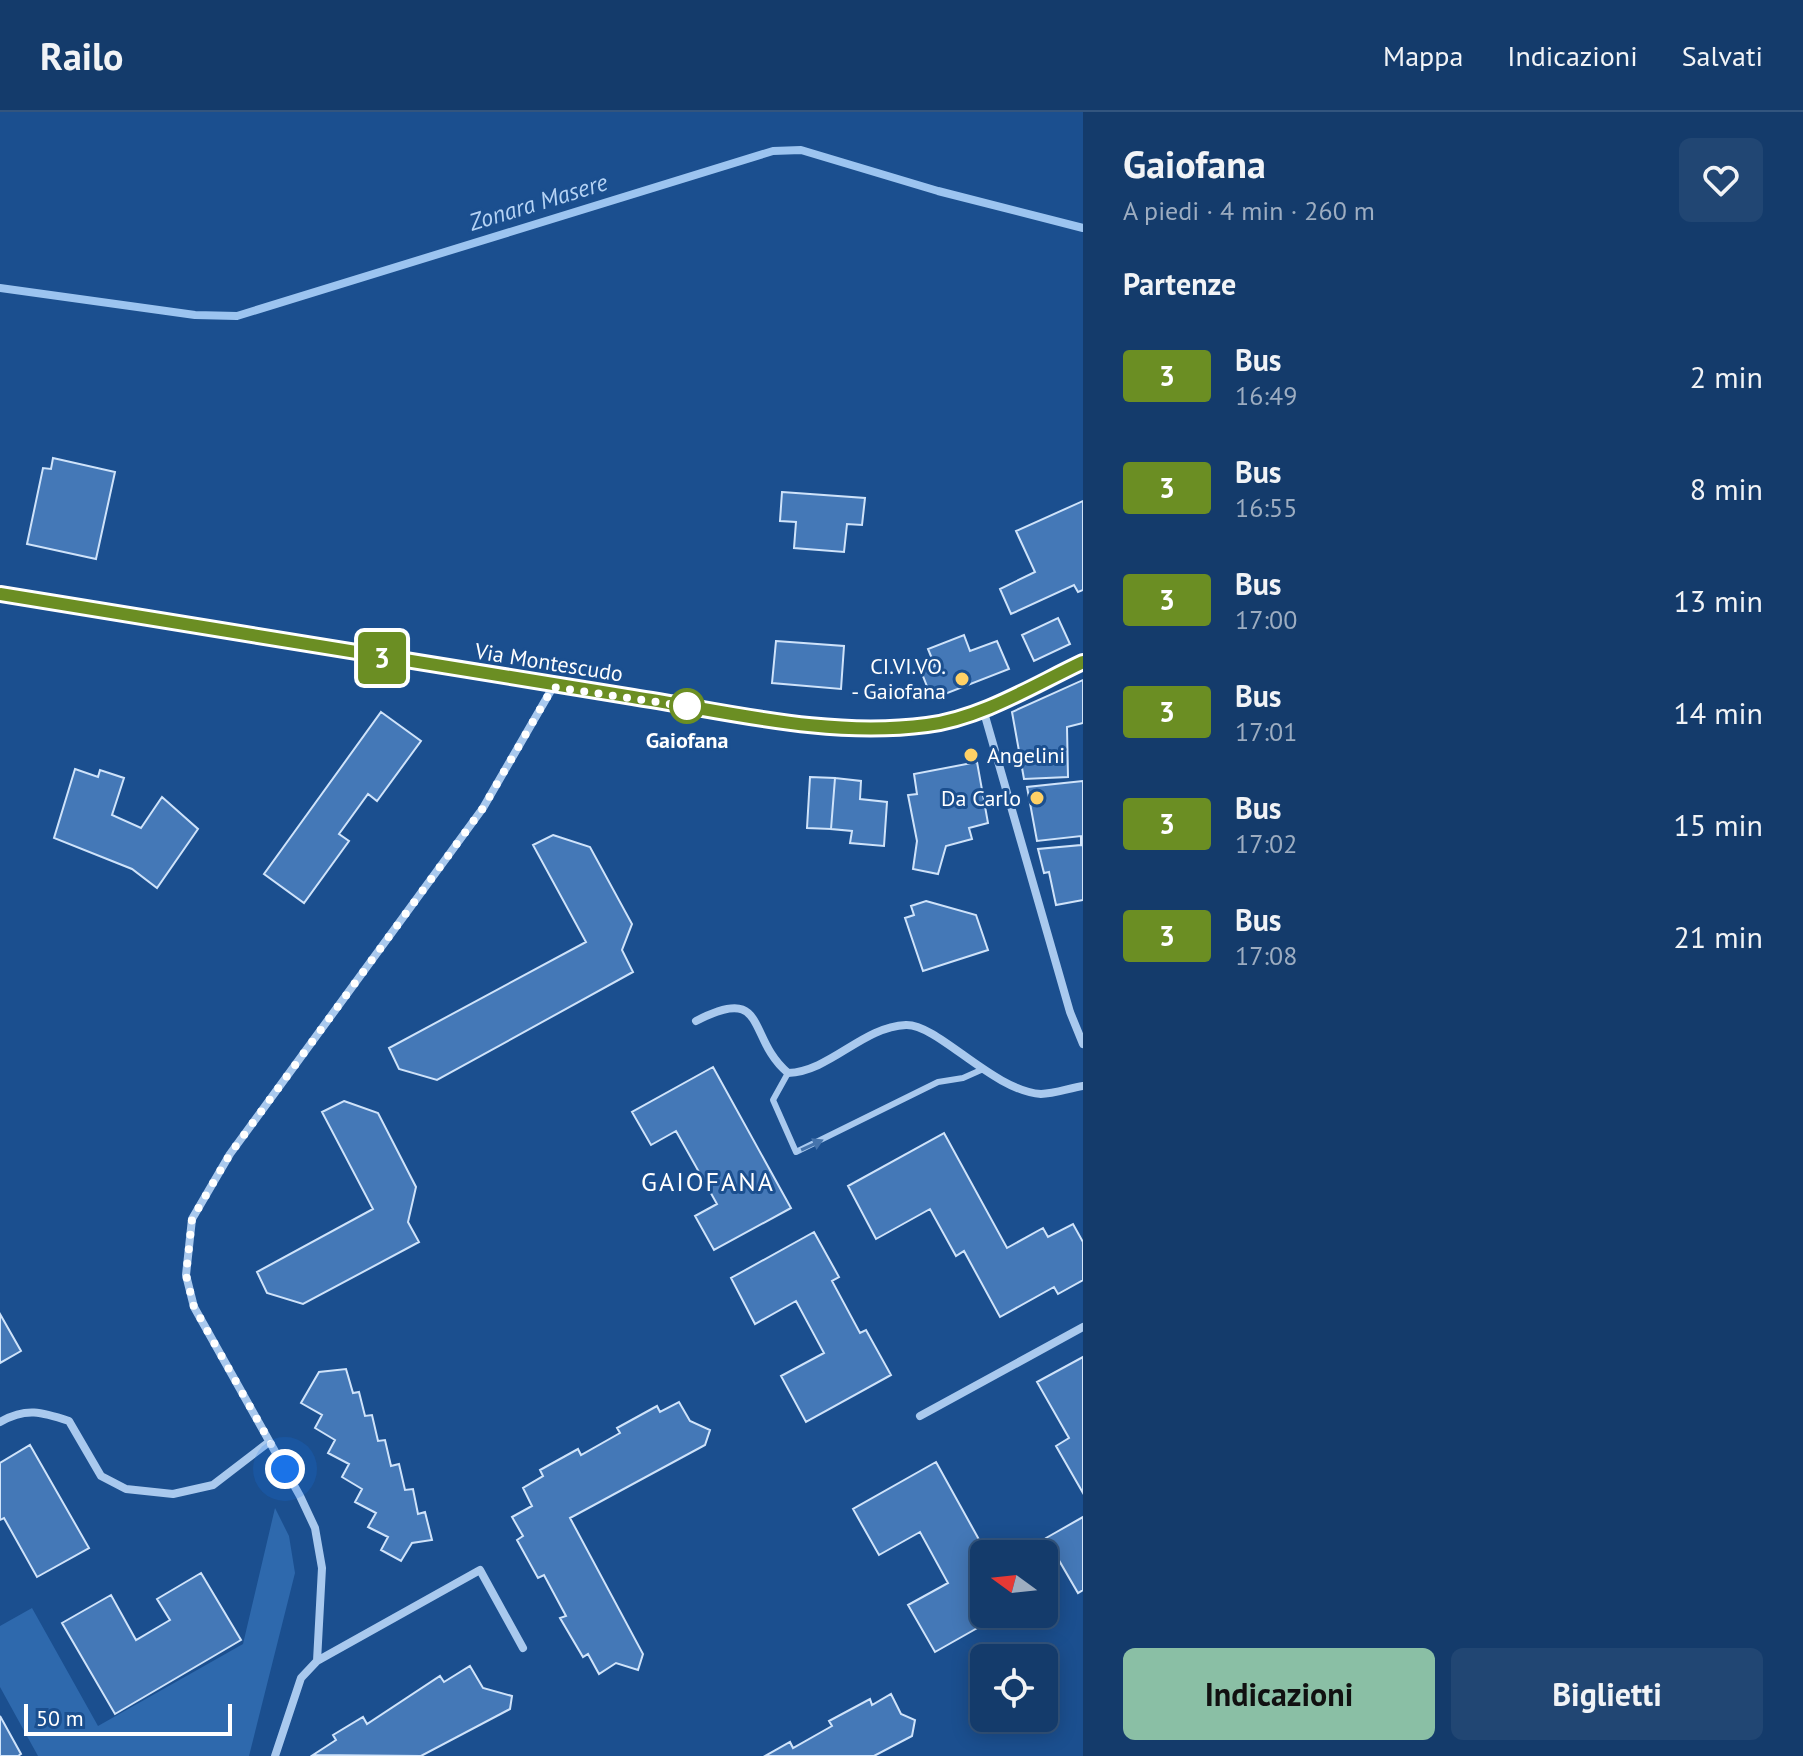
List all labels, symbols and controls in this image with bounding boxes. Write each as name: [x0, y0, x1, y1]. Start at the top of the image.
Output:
text: Railo: [40, 31, 124, 80]
text: Mappa: [1383, 37, 1463, 74]
text: Indicazioni: [1507, 37, 1638, 74]
text: Salvati: [1682, 37, 1763, 74]
button: heart: [1679, 138, 1763, 222]
text: Gaiofana: [1123, 139, 1266, 188]
water label: Zonara Masere: [464, 166, 611, 238]
text: A piedi · 4 min · 260 m: [1123, 194, 1375, 227]
text: Partenze: [1123, 264, 1236, 303]
text: Bus: [1235, 340, 1282, 379]
text: 3: [1159, 357, 1175, 394]
text: 2 min: [1690, 357, 1763, 396]
text: 16:49: [1235, 379, 1297, 412]
text: Bus: [1235, 452, 1282, 491]
text: 3: [1159, 469, 1175, 506]
text: 8 min: [1690, 469, 1763, 508]
text: 16:55: [1235, 491, 1297, 524]
text: Bus: [1235, 564, 1282, 603]
text: 3: [1159, 581, 1175, 618]
text: 13 min: [1673, 581, 1763, 620]
text: 17:00: [1235, 603, 1297, 636]
line badge: 3: [356, 632, 408, 684]
street label: Via Montescudo: [472, 636, 625, 688]
text: 3: [374, 639, 390, 676]
place label: CI.VI.VO. - Gaiofana: [851, 652, 946, 705]
marker: CI.VI.VO. - Gaiofana: [953, 670, 971, 688]
text: Bus: [1235, 676, 1282, 715]
marker: Gaiofana: [670, 689, 704, 723]
text: 3: [1159, 693, 1175, 730]
text: 14 min: [1673, 693, 1763, 732]
text: 17:01: [1235, 715, 1297, 748]
place label: Gaiofana: [646, 726, 728, 754]
place label: Angelini: [987, 741, 1065, 769]
marker: Angelini: [962, 746, 980, 764]
place label: Da Carlo: [941, 784, 1021, 812]
text: Bus: [1235, 788, 1282, 827]
marker: Da Carlo: [1028, 789, 1046, 807]
text: 3: [1159, 805, 1175, 842]
text: 15 min: [1673, 805, 1763, 844]
text: 17:02: [1235, 827, 1297, 860]
text: Bus: [1235, 900, 1282, 939]
text: 3: [1159, 917, 1175, 954]
text: 21 min: [1673, 917, 1763, 956]
text: 17:08: [1235, 939, 1297, 972]
one-way arrow: [800, 1138, 824, 1151]
district label: GAIOFANA: [641, 1165, 775, 1198]
your location: [265, 1449, 305, 1489]
north arrow: [970, 1540, 1058, 1628]
map controls: [970, 1540, 1058, 1732]
button: locate: [970, 1644, 1058, 1732]
button: Indicazioni: [1123, 1648, 1435, 1740]
button: Biglietti: [1451, 1648, 1763, 1740]
scale bar: [24, 1700, 232, 1736]
text: 50 m: [36, 1704, 84, 1732]

